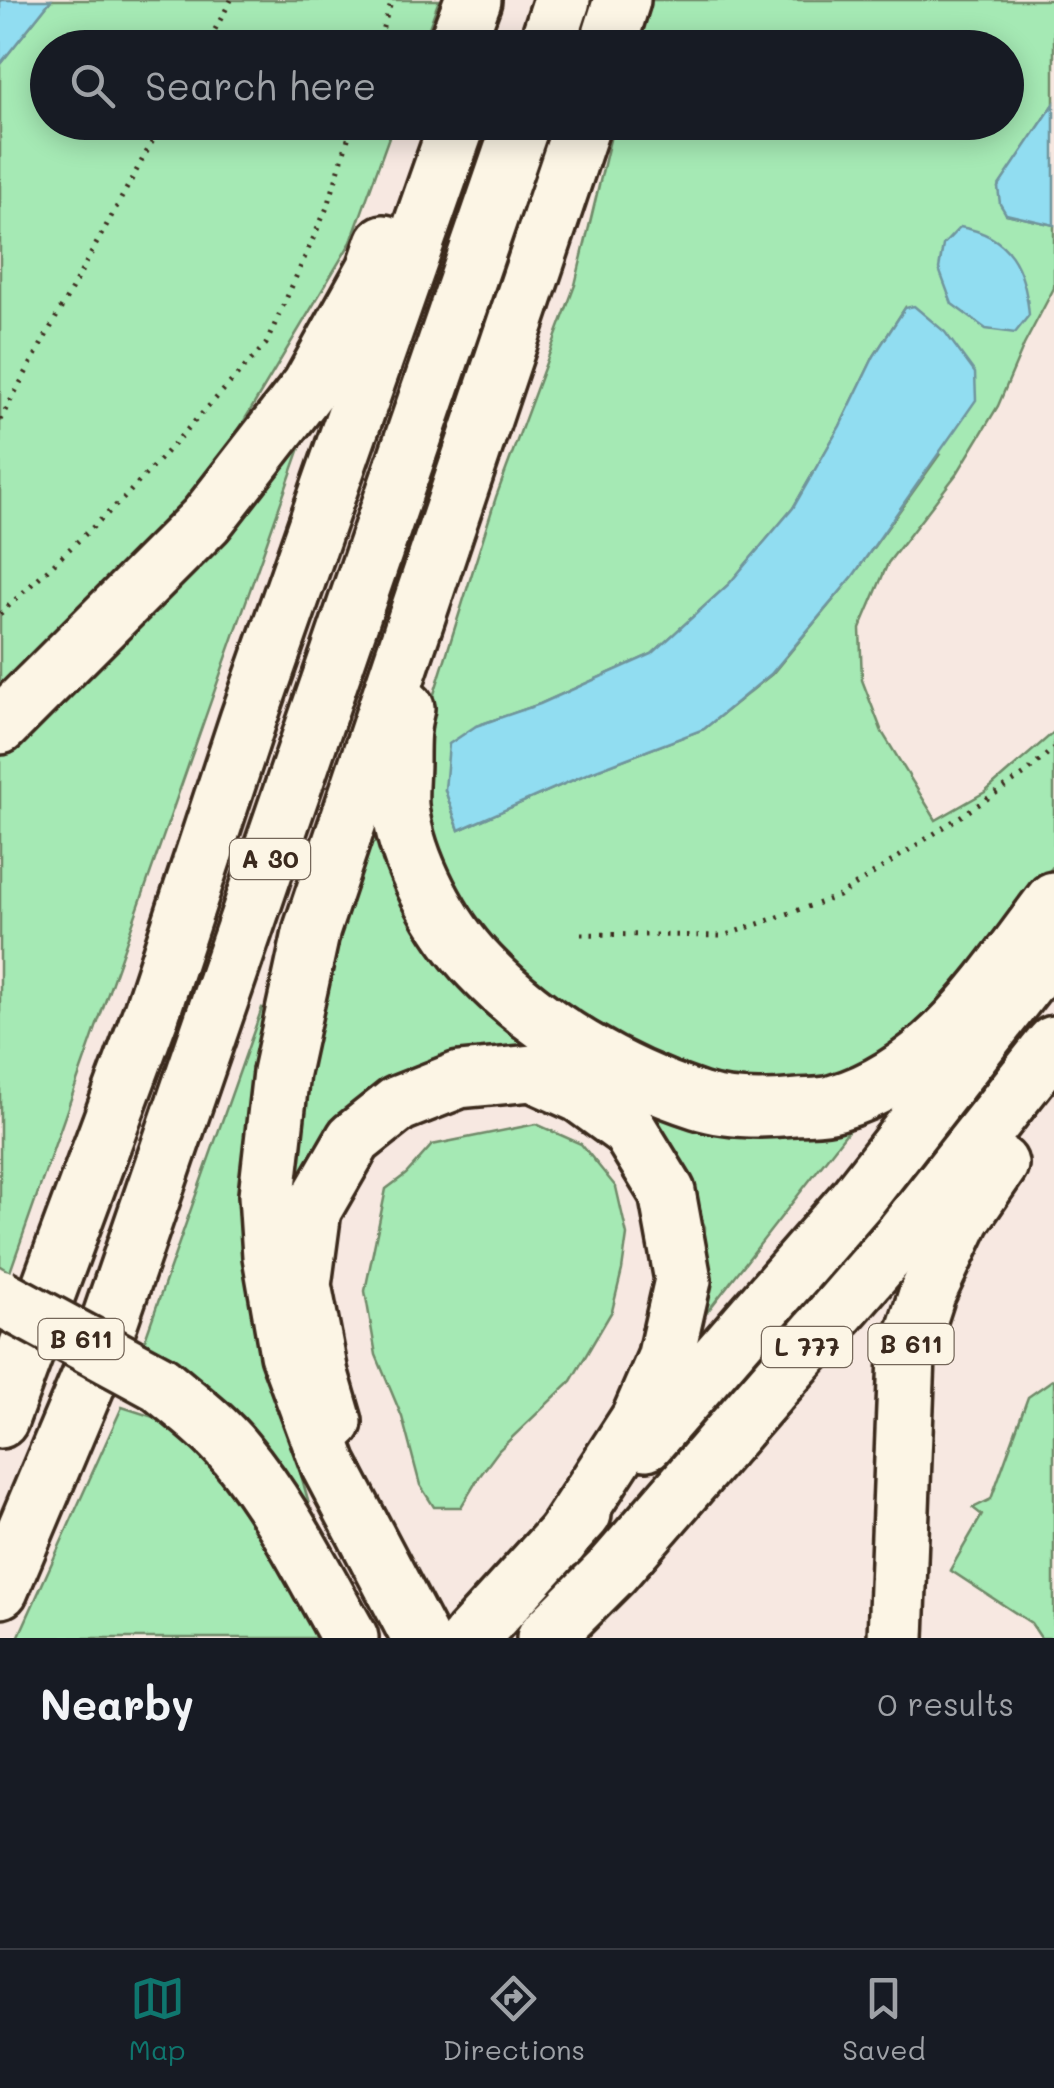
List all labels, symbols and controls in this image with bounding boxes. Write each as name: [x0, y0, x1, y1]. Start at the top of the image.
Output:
search box: [30, 30, 1024, 140]
icon: search: [65, 58, 120, 113]
text: Search here: [145, 60, 376, 110]
road number: A 30: [230, 839, 310, 879]
road number: B 611: [38, 1319, 124, 1359]
road number: B 611: [868, 1324, 954, 1364]
road number: L 777: [762, 1327, 852, 1367]
text: Nearby: [40, 1676, 194, 1731]
text: 0 results: [877, 1682, 1014, 1724]
tab: Map: [129, 1971, 186, 2067]
tab: Directions: [443, 1971, 585, 2067]
tab: Saved: [842, 1971, 925, 2067]

